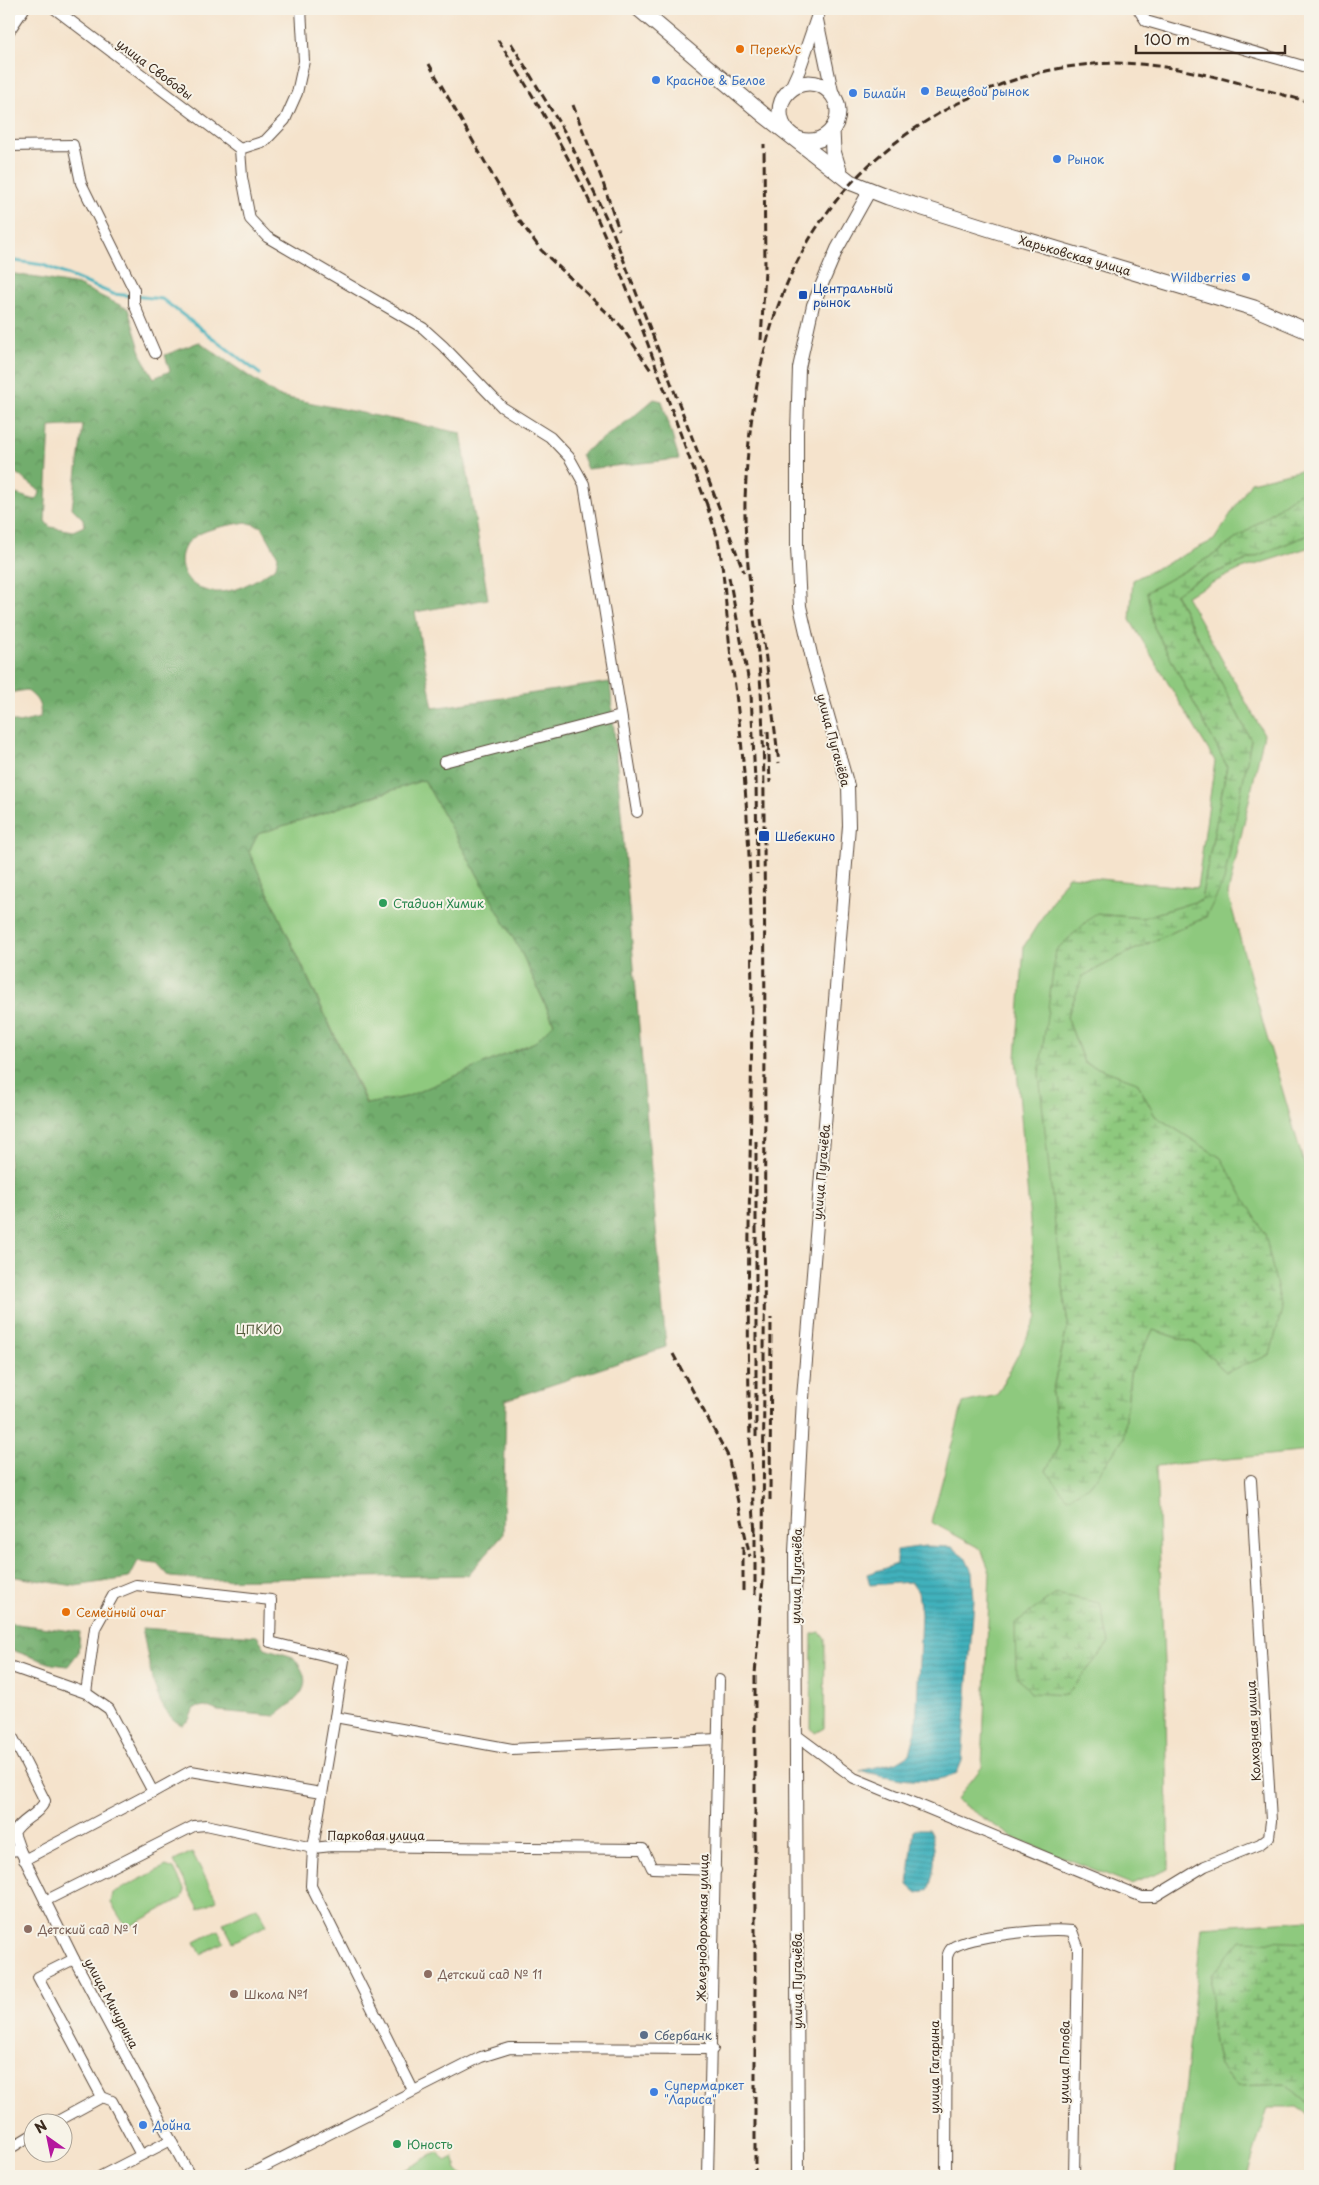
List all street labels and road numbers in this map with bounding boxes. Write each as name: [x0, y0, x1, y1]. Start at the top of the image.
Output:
street label: улица Свободы: [113, 34, 197, 104]
street label: Харьковская улица: [1017, 230, 1134, 280]
street label: улица Пугачёва: [813, 691, 855, 789]
street label: улица Пугачёва: [808, 1123, 834, 1220]
street label: улица Пугачёва: [786, 1527, 806, 1624]
street label: Колхозная улица: [1241, 1680, 1265, 1782]
street label: Парковая улица: [327, 1826, 425, 1844]
street label: Железнодорожная улица: [692, 1853, 712, 2002]
street label: улица Пугачёва: [788, 1933, 806, 2029]
street label: улица Мичурина: [81, 1955, 144, 2052]
street label: улица Гагарина: [925, 2020, 943, 2114]
street label: улица Попова: [1054, 2020, 1074, 2104]

